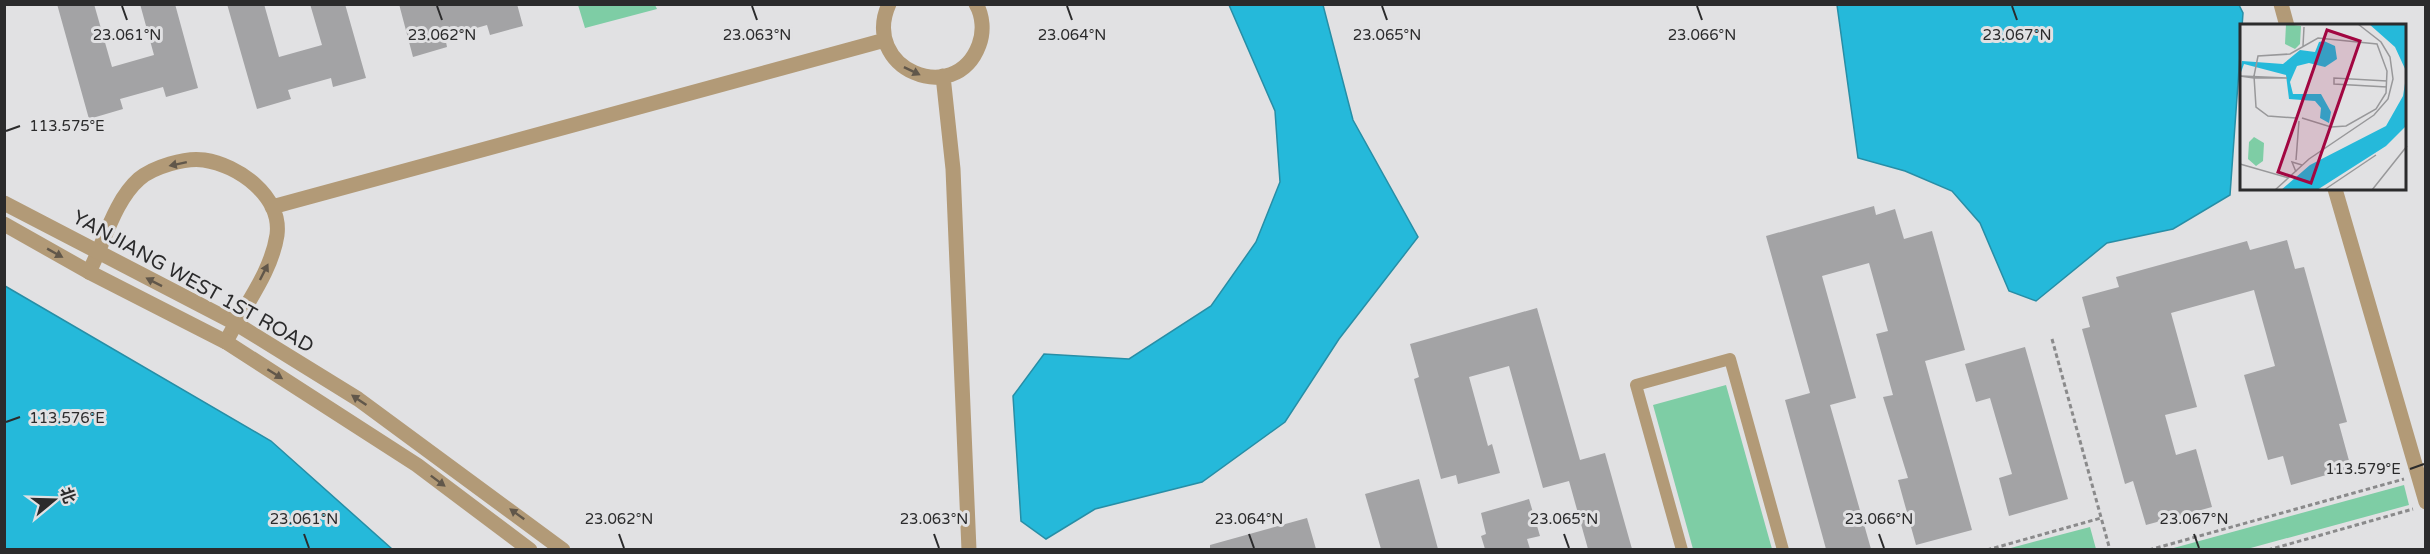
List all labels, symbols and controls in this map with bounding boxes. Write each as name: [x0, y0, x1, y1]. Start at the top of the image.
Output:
inset map: [2240, 24, 2406, 190]
text: 23.061°N: [93, 26, 161, 44]
text: 23.062°N: [408, 26, 476, 44]
text: 23.063°N: [723, 26, 791, 44]
text: 23.064°N: [1038, 26, 1106, 44]
text: 23.065°N: [1353, 26, 1421, 44]
text: 23.066°N: [1668, 26, 1736, 44]
text: 23.067°N: [1982, 26, 2052, 44]
one-way arrow: [903, 66, 921, 76]
text: 113.575°E: [29, 117, 105, 135]
one-way arrow: [169, 160, 188, 169]
street label: YANJIANG WEST 1ST ROAD: [68, 205, 318, 359]
one-way arrow: [47, 248, 64, 258]
one-way arrow: [259, 264, 269, 281]
one-way arrow: [145, 277, 162, 287]
one-way arrow: [267, 368, 283, 379]
one-way arrow: [351, 394, 367, 406]
text: 113.576°E: [29, 409, 105, 427]
text: 113.579°E: [2325, 460, 2401, 478]
north arrow: [24, 470, 84, 530]
one-way arrow: [431, 474, 446, 486]
text: 北: [55, 485, 79, 506]
one-way arrow: [509, 508, 525, 520]
text: 23.061°N: [270, 510, 338, 528]
text: 23.062°N: [585, 510, 653, 528]
text: 23.063°N: [900, 510, 968, 528]
text: 23.064°N: [1215, 510, 1283, 528]
text: 23.065°N: [1530, 510, 1598, 528]
text: 23.066°N: [1845, 510, 1913, 528]
text: 23.067°N: [2159, 510, 2229, 528]

